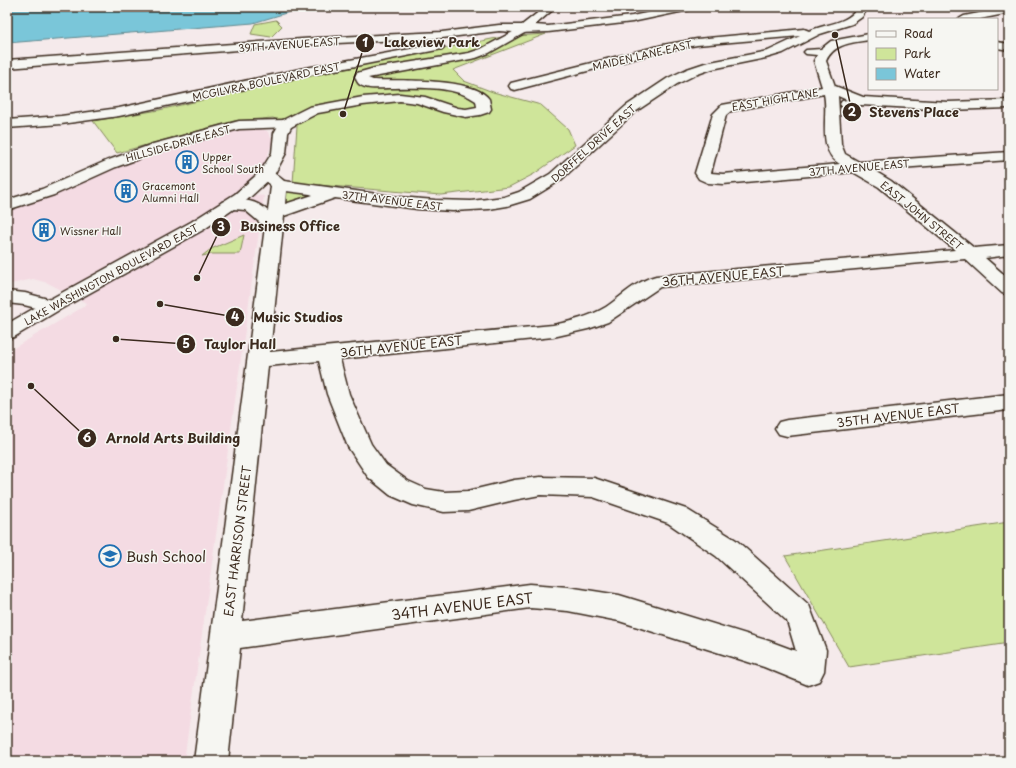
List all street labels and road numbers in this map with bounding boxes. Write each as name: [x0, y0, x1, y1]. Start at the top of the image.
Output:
street label: 39TH AVENUE EAST: [238, 33, 341, 55]
street label: MAIDEN LANE EAST: [591, 36, 693, 74]
street label: MCGILVRA BOULEVARD EAST: [191, 58, 341, 104]
street label: EAST HIGH LANE: [730, 84, 820, 114]
street label: DORFFEL DRIVE EAST: [547, 100, 639, 185]
street label: HILLSIDE DRIVE EAST: [124, 121, 232, 165]
street label: 37TH AVENUE EAST: [808, 155, 911, 179]
street label: EAST JOHN STREET: [878, 177, 967, 253]
street label: 37TH AVENUE EAST: [341, 186, 444, 214]
street label: LAKE WASHINGTON BOULEVARD EAST: [21, 220, 201, 328]
street label: 36TH AVENUE EAST: [661, 262, 786, 290]
street label: 36TH AVENUE EAST: [339, 331, 464, 361]
street label: 35TH AVENUE EAST: [836, 398, 961, 431]
street label: EAST HARRISON STREET: [219, 464, 255, 617]
street label: 34TH AVENUE EAST: [390, 587, 535, 625]

